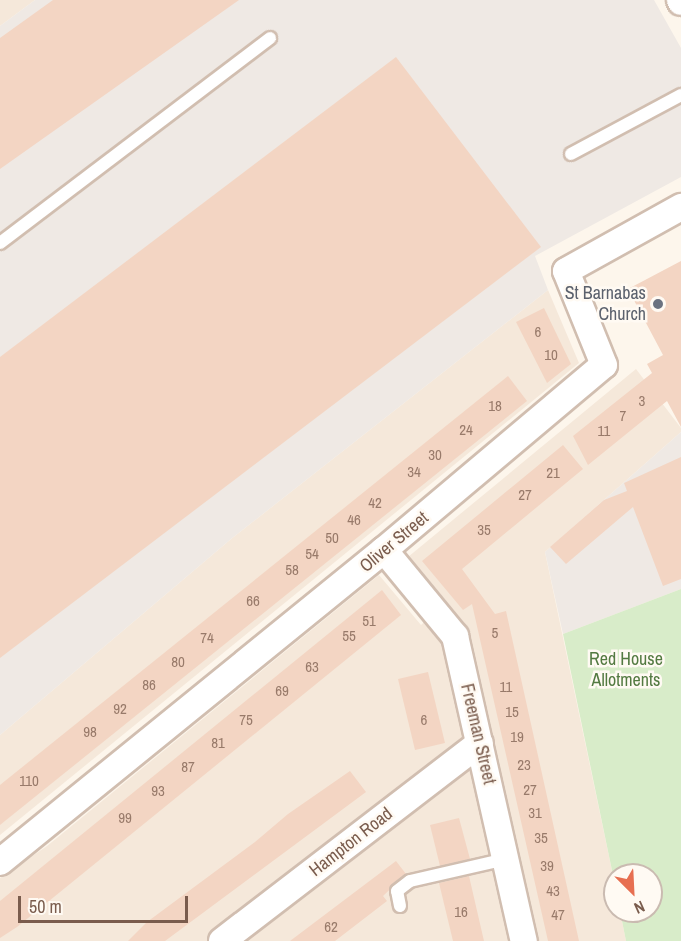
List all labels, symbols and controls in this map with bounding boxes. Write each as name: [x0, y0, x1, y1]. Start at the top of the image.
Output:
place label: St Barnabas Church: [565, 283, 646, 326]
marker: St Barnabas Church: [651, 297, 665, 311]
house number: 6: [535, 323, 541, 341]
house number: 10: [544, 346, 558, 364]
house number: 3: [639, 392, 645, 410]
house number: 18: [488, 397, 502, 415]
house number: 7: [620, 407, 626, 425]
house number: 24: [459, 421, 473, 439]
house number: 11: [598, 422, 610, 440]
house number: 30: [428, 446, 442, 464]
house number: 34: [407, 463, 421, 481]
house number: 21: [546, 464, 560, 482]
house number: 27: [518, 486, 532, 504]
house number: 42: [368, 494, 382, 512]
street label: Oliver Street: [355, 507, 433, 577]
house number: 46: [347, 511, 361, 529]
house number: 35: [477, 521, 491, 539]
house number: 50: [325, 529, 339, 547]
house number: 54: [305, 545, 319, 563]
house number: 58: [285, 561, 299, 579]
house number: 66: [246, 592, 260, 610]
house number: 51: [362, 612, 376, 630]
house number: 5: [492, 624, 498, 642]
house number: 55: [342, 627, 356, 645]
house number: 74: [200, 629, 214, 647]
park label: Red House Allotments: [589, 649, 663, 692]
house number: 80: [171, 653, 185, 671]
house number: 63: [305, 658, 319, 676]
house number: 86: [142, 676, 156, 694]
house number: 11: [500, 678, 512, 696]
house number: 69: [275, 682, 289, 700]
street label: Freeman Street: [456, 682, 500, 786]
house number: 92: [113, 700, 127, 718]
house number: 15: [505, 703, 519, 721]
house number: 75: [239, 711, 253, 729]
house number: 6: [421, 711, 427, 729]
house number: 98: [83, 723, 97, 741]
house number: 19: [510, 728, 524, 746]
house number: 81: [211, 734, 225, 752]
house number: 23: [517, 756, 531, 774]
house number: 87: [181, 758, 195, 776]
house number: 110: [19, 772, 39, 790]
house number: 27: [523, 781, 537, 799]
house number: 93: [151, 782, 165, 800]
street label: Hampton Road: [305, 803, 397, 881]
house number: 31: [528, 804, 542, 822]
house number: 99: [118, 809, 132, 827]
house number: 35: [534, 829, 548, 847]
house number: 39: [540, 857, 554, 875]
north arrow: [603, 863, 663, 923]
house number: 43: [546, 882, 560, 900]
scale bar: [21, 884, 190, 922]
text: 50 m: [29, 894, 62, 919]
text: N: [631, 896, 648, 920]
house number: 16: [454, 903, 468, 921]
house number: 47: [551, 906, 565, 924]
house number: 62: [324, 918, 338, 936]

